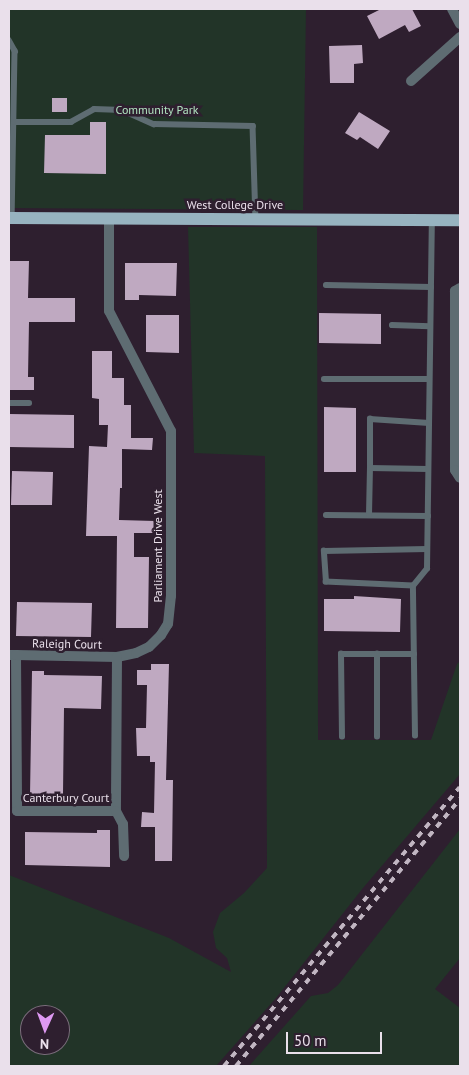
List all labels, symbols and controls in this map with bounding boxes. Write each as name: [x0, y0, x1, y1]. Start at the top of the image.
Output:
park label: Community Park: [115, 103, 199, 117]
street label: West College Drive: [187, 198, 283, 212]
street label: Parliament Drive West: [151, 489, 165, 603]
street label: Raleigh Court: [32, 636, 102, 652]
street label: Canterbury Court: [23, 791, 109, 805]
north arrow: [20, 1005, 70, 1055]
scale bar: [289, 1022, 385, 1054]
text: 50 m: [294, 1031, 327, 1050]
text: N: [40, 1035, 49, 1053]

